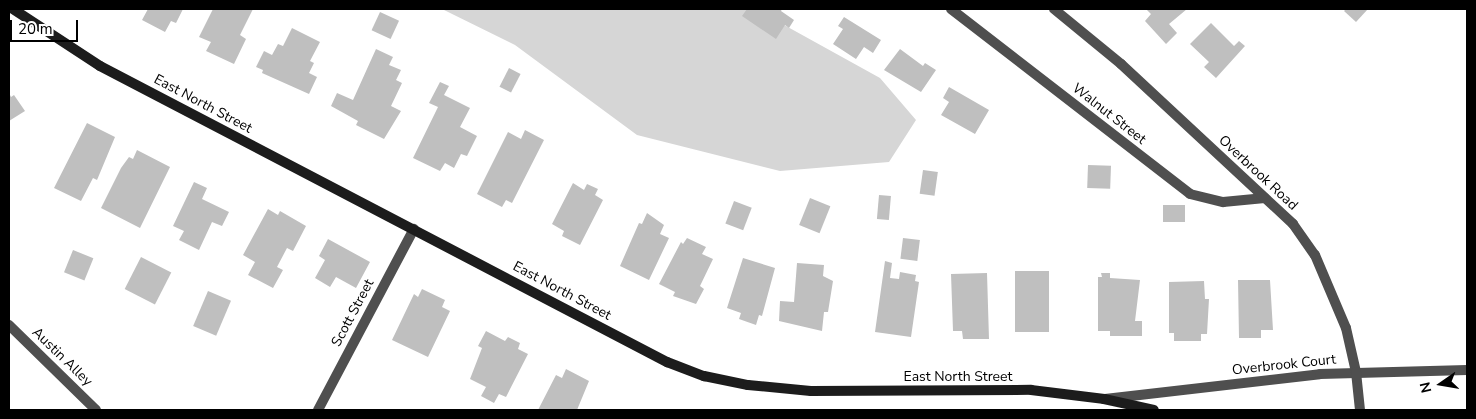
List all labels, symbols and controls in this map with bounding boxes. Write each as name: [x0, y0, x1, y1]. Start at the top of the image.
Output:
scale bar: [12, 10, 80, 42]
text: 20 m: [18, 19, 53, 39]
street label: East North Street: [151, 71, 255, 137]
street label: Walnut Street: [1069, 80, 1149, 148]
street label: Overbrook Road: [1215, 132, 1301, 214]
street label: East North Street: [510, 258, 614, 324]
street label: Scott Street: [328, 276, 378, 350]
street label: Austin Alley: [28, 324, 96, 390]
street label: Overbrook Court: [1231, 351, 1337, 379]
north arrow: [1416, 359, 1466, 409]
street label: East North Street: [904, 369, 1012, 385]
text: N: [1415, 380, 1436, 395]

